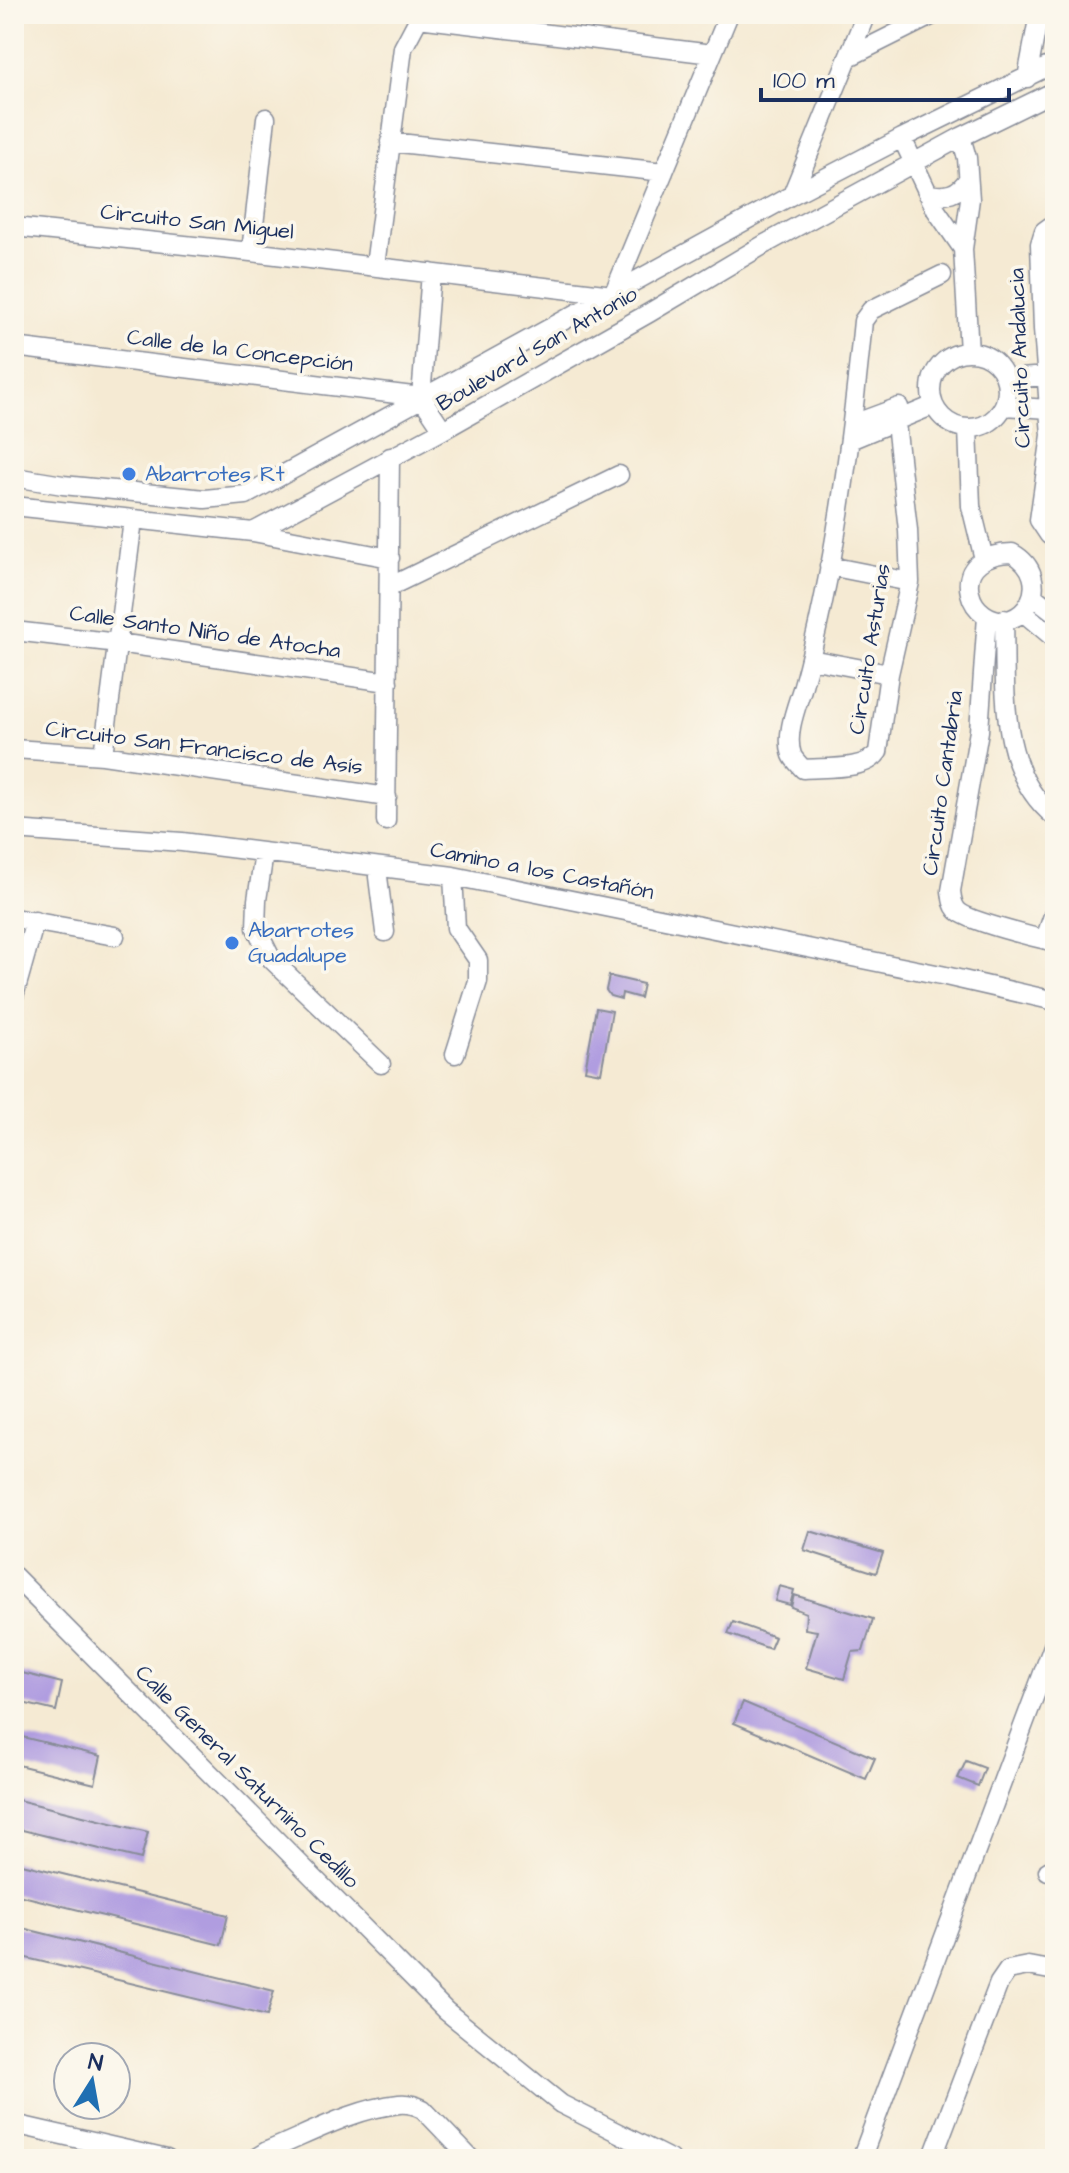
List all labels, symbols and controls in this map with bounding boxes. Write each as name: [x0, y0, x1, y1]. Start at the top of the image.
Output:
scale bar: [761, 52, 1009, 102]
text: 100 m: [773, 64, 835, 98]
street label: Circuito San Miguel: [99, 196, 295, 249]
street label: Circuito Andalucia: [1001, 267, 1039, 449]
street label: Boulevard San Antonio: [431, 278, 644, 419]
street label: Calle de la Concepción: [125, 322, 355, 380]
place label: Abarrotes Rt: [145, 459, 285, 490]
marker: Abarrotes Rt: [120, 465, 138, 483]
street label: Circuito Asturias: [841, 561, 899, 737]
street label: Calle Santo Niño de Atocha: [67, 598, 343, 666]
street label: Circuito Cantabria: [915, 689, 971, 877]
street label: Circuito San Francisco de Asís: [44, 713, 364, 783]
street label: Camino a los Castañón: [427, 834, 657, 908]
place label: Abarrotes Guadalupe: [248, 915, 354, 971]
marker: Abarrotes Guadalupe: [223, 934, 241, 952]
street label: Calle General Saturnino Cedillo: [128, 1658, 366, 1896]
north arrow: [52, 2041, 132, 2121]
text: N: [86, 2046, 105, 2079]

